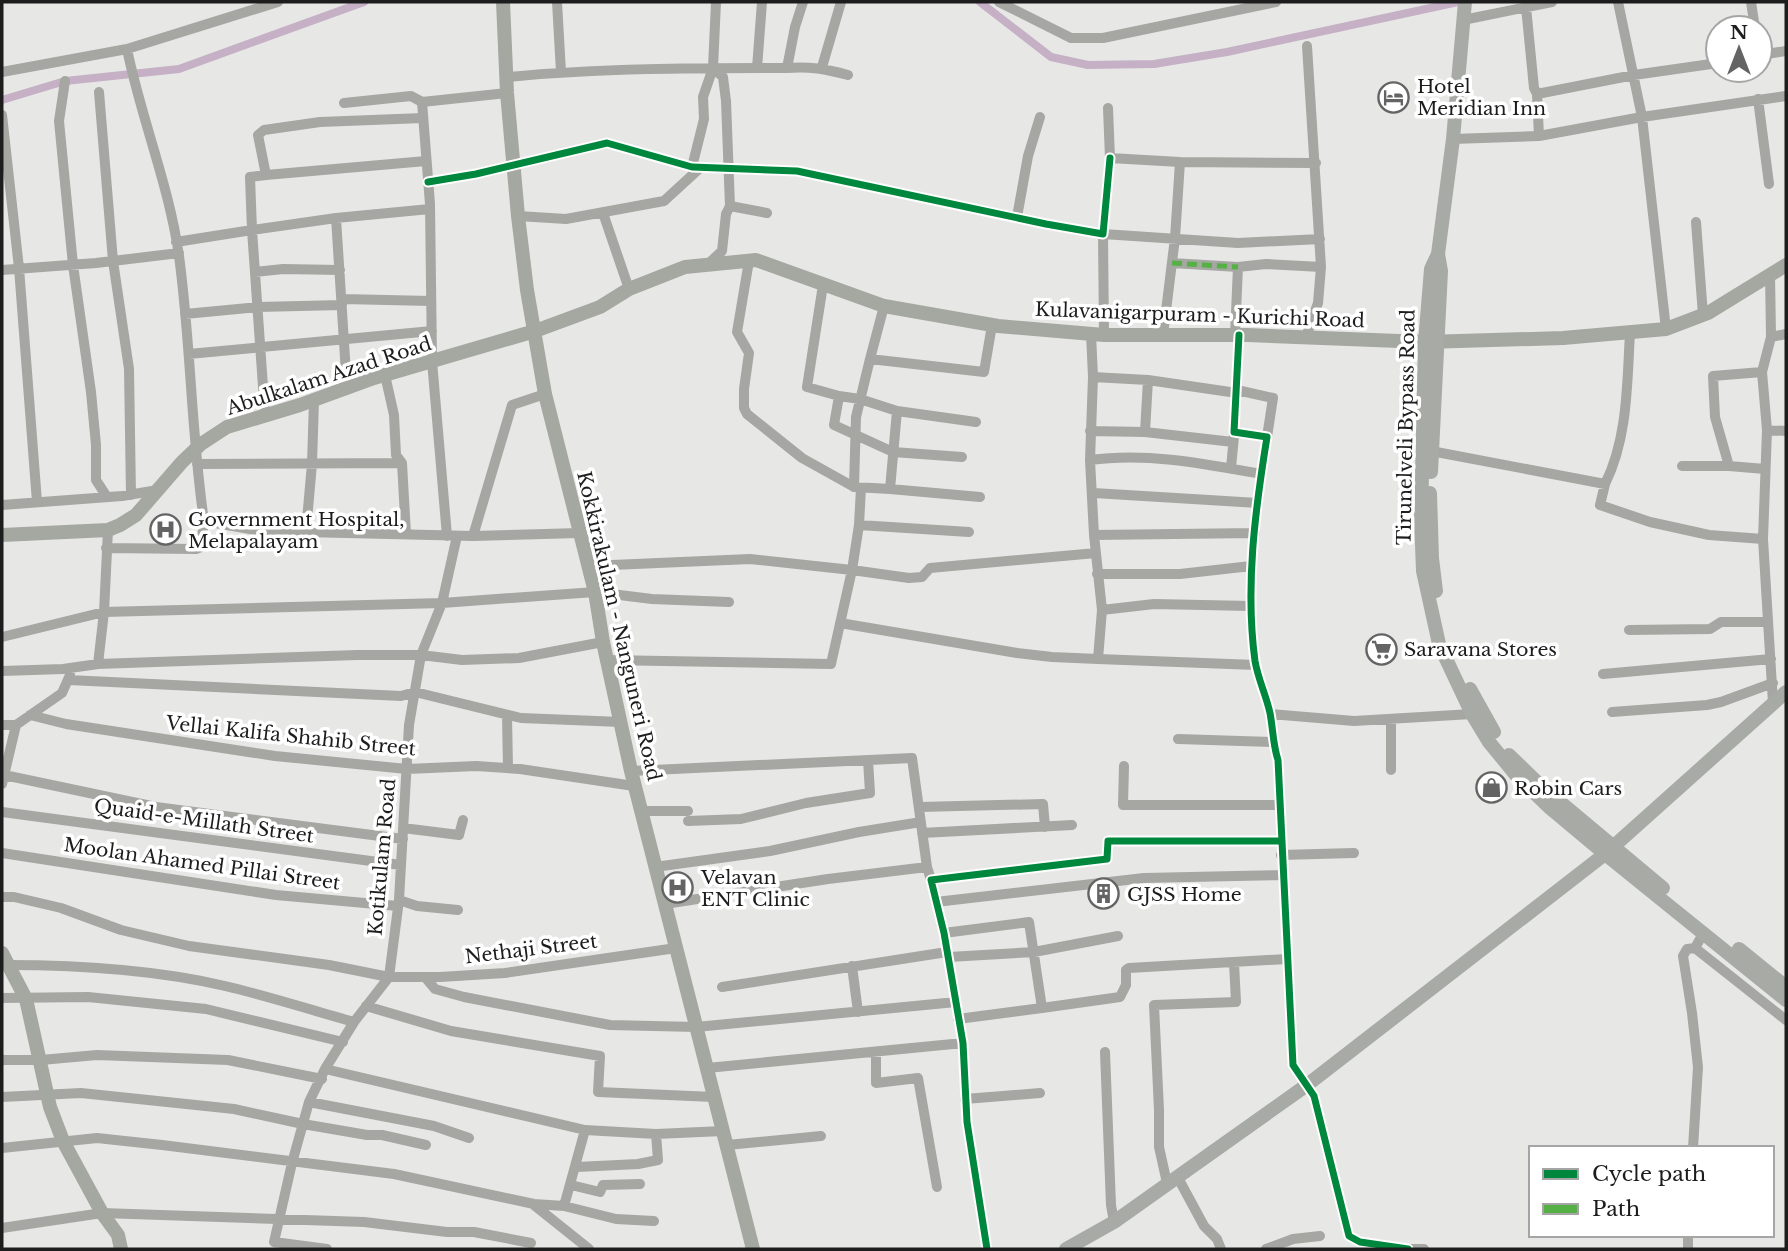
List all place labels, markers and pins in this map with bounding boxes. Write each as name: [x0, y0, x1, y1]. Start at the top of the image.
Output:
place label: Hotel Meridian Inn: [1417, 75, 1546, 120]
hotel icon: Hotel Meridian Inn: [1377, 80, 1411, 114]
place label: Government Hospital, Melapalayam: [188, 508, 404, 553]
hospital icon: Government Hospital, Melapalayam: [148, 513, 182, 547]
supermarket icon: Saravana Stores: [1364, 632, 1398, 666]
place label: Saravana Stores: [1404, 638, 1557, 661]
shop icon: Robin Cars: [1474, 771, 1508, 805]
place label: Robin Cars: [1514, 777, 1622, 800]
place label: Velavan ENT Clinic: [700, 866, 810, 911]
hospital icon: Velavan ENT Clinic: [661, 871, 695, 905]
building icon: GJSS Home: [1087, 877, 1121, 911]
place label: GJSS Home: [1127, 883, 1242, 906]

